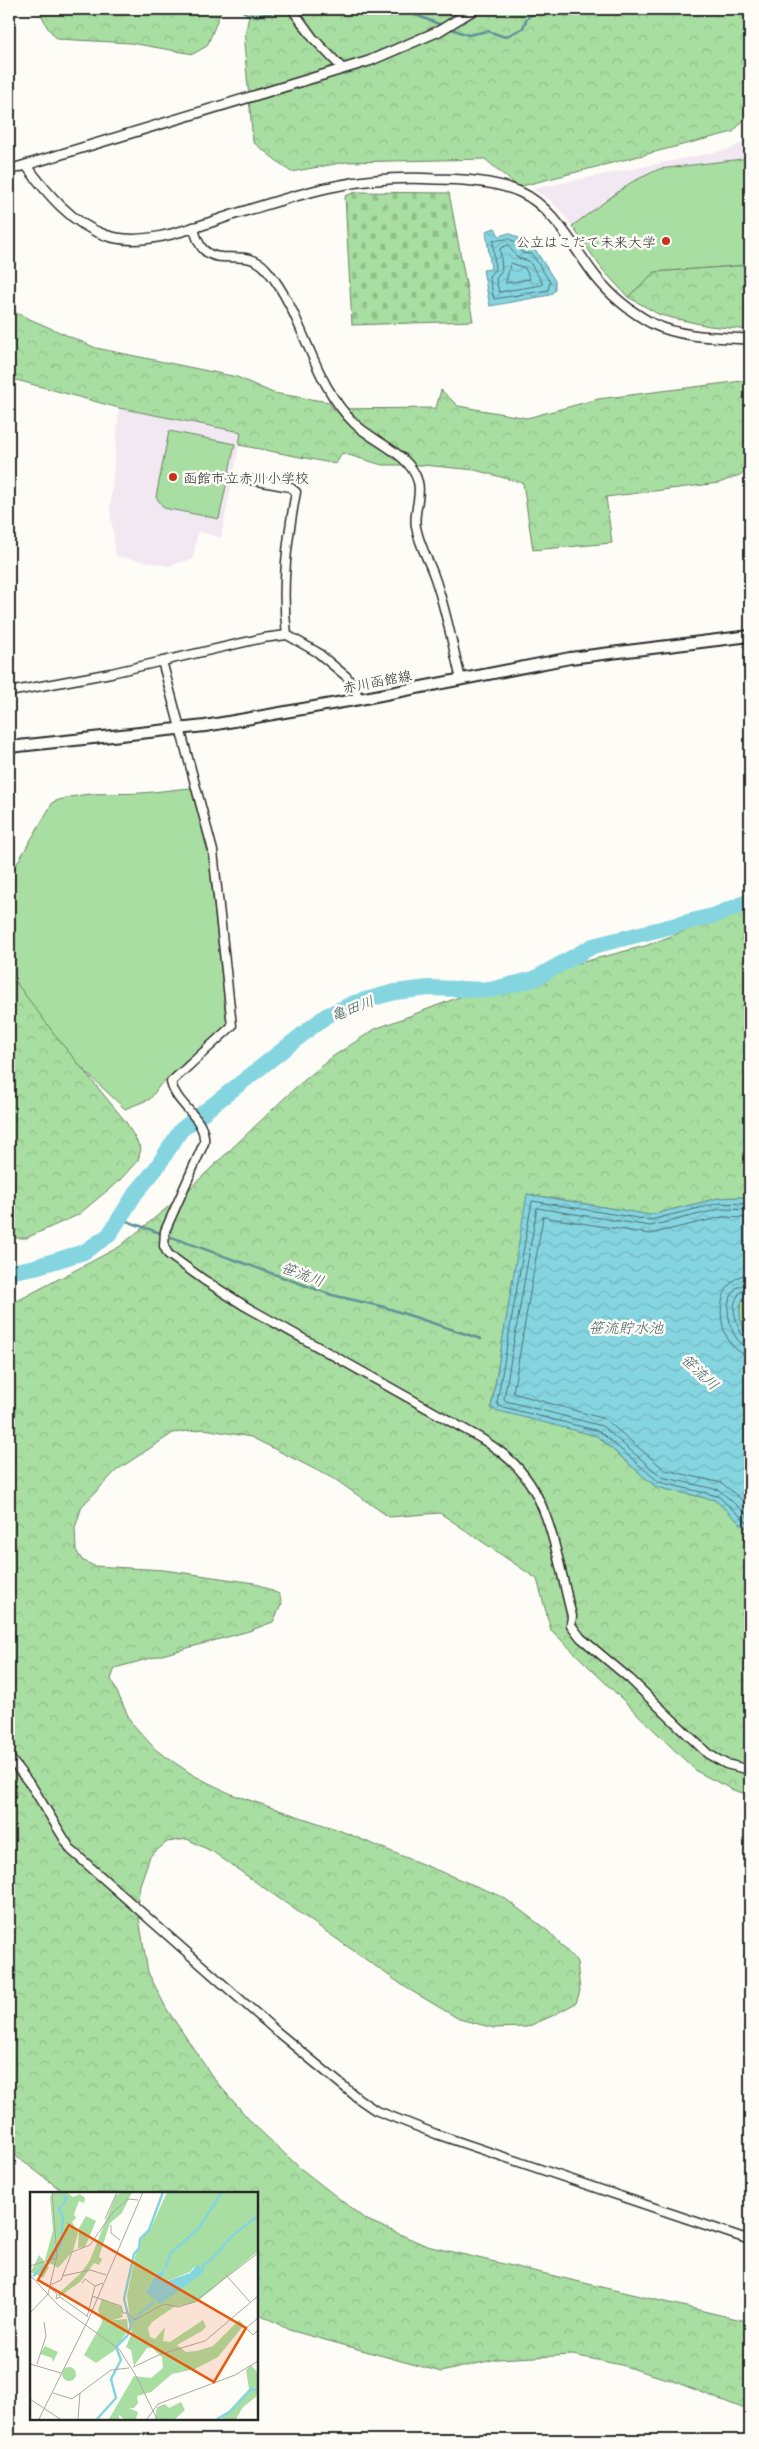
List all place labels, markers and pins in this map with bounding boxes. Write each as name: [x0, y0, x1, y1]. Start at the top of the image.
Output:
place label: 公立はこだて未来大学: [516, 231, 656, 252]
marker: 公立はこだて未来大学: [660, 235, 672, 247]
place label: 函館市立赤川小学校: [183, 467, 309, 488]
marker: 函館市立赤川小学校: [167, 471, 179, 483]

